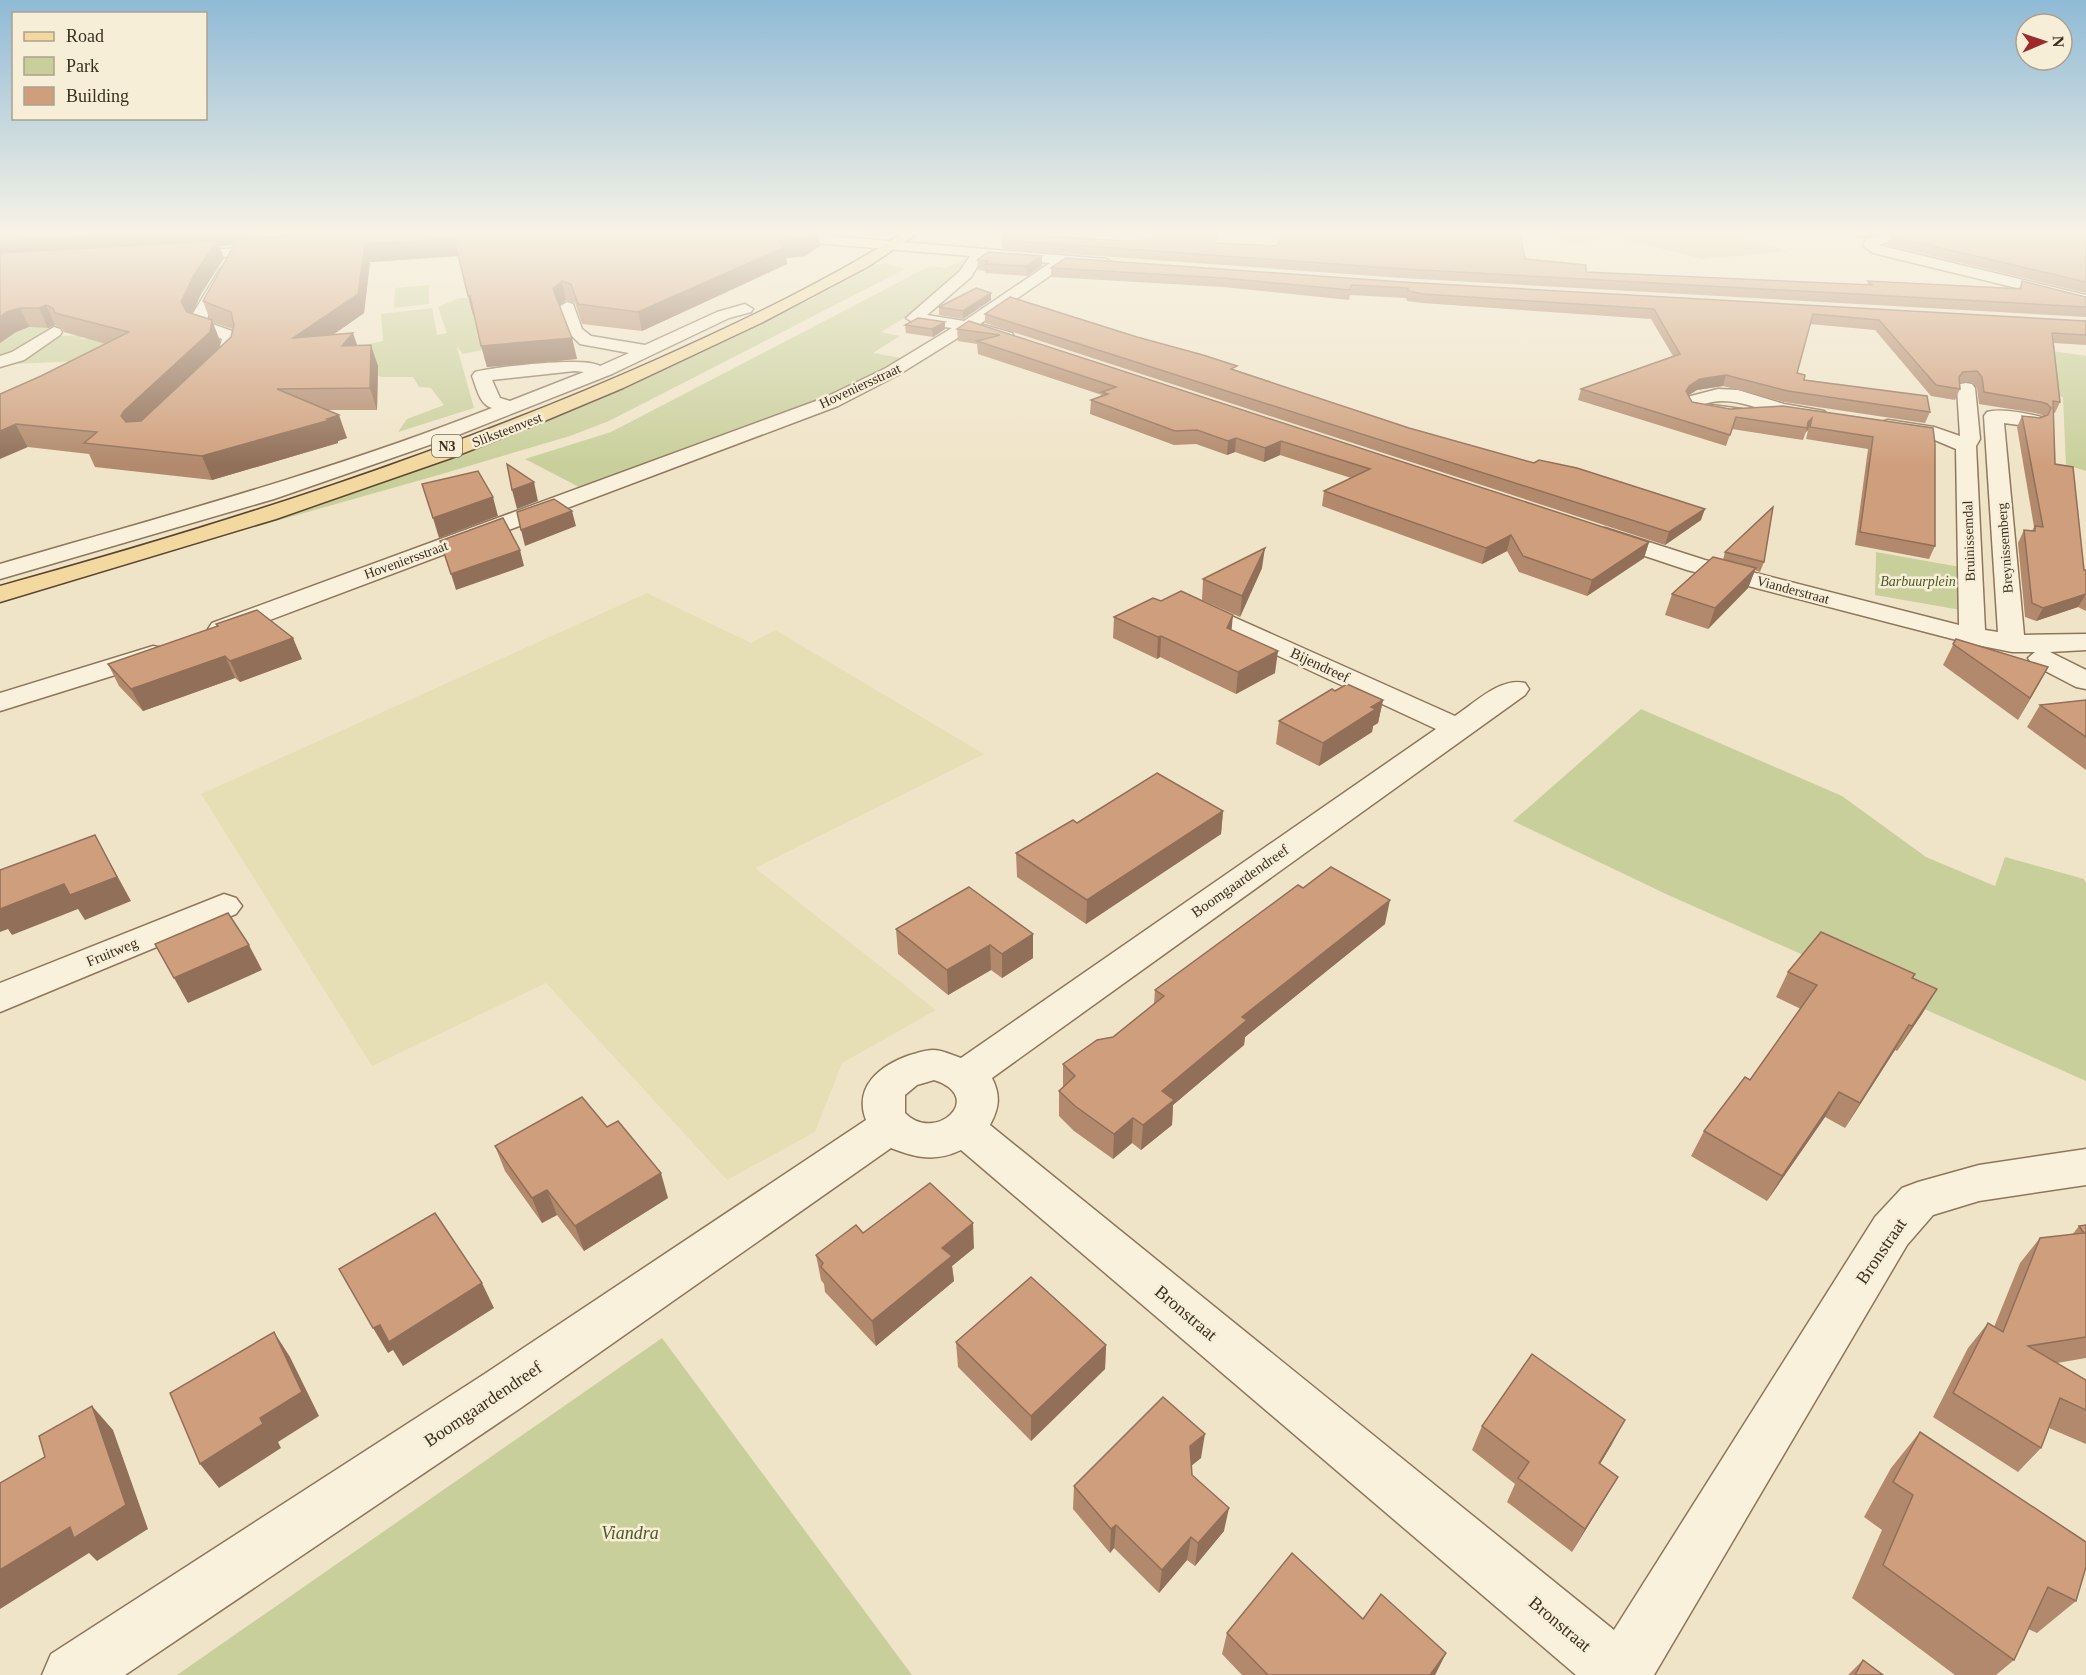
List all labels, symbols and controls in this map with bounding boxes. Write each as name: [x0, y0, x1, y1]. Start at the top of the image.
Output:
legend: [12, 12, 207, 120]
north arrow: [2014, 12, 2074, 72]
text: Road: [66, 26, 104, 46]
text: N: [2050, 35, 2067, 48]
text: Park: [66, 56, 99, 76]
text: Building: [66, 86, 129, 106]
street label: Hoveniersstraat: [817, 361, 903, 411]
street label: Sliksteenvest: [470, 410, 544, 450]
road number: N3: [432, 435, 462, 457]
street label: Bruinissemdal: [1960, 500, 1978, 582]
street label: Breynissemberg: [1994, 502, 2016, 594]
street label: Hoveniersstraat: [362, 538, 450, 582]
street label: Vianderstraat: [1755, 573, 1831, 607]
park label: Barbuurplein: [1880, 574, 1956, 589]
street label: Bijendreef: [1288, 644, 1352, 686]
street label: Boomgaardendreef: [1188, 841, 1292, 921]
street label: Fruitweg: [84, 934, 141, 970]
street label: Bronstraat: [1852, 1214, 1910, 1288]
street label: Bronstraat: [1151, 1281, 1221, 1345]
street label: Boomgaardendreef: [420, 1357, 546, 1451]
park label: Viandra: [601, 1523, 659, 1543]
street label: Bronstraat: [1525, 1592, 1595, 1656]

